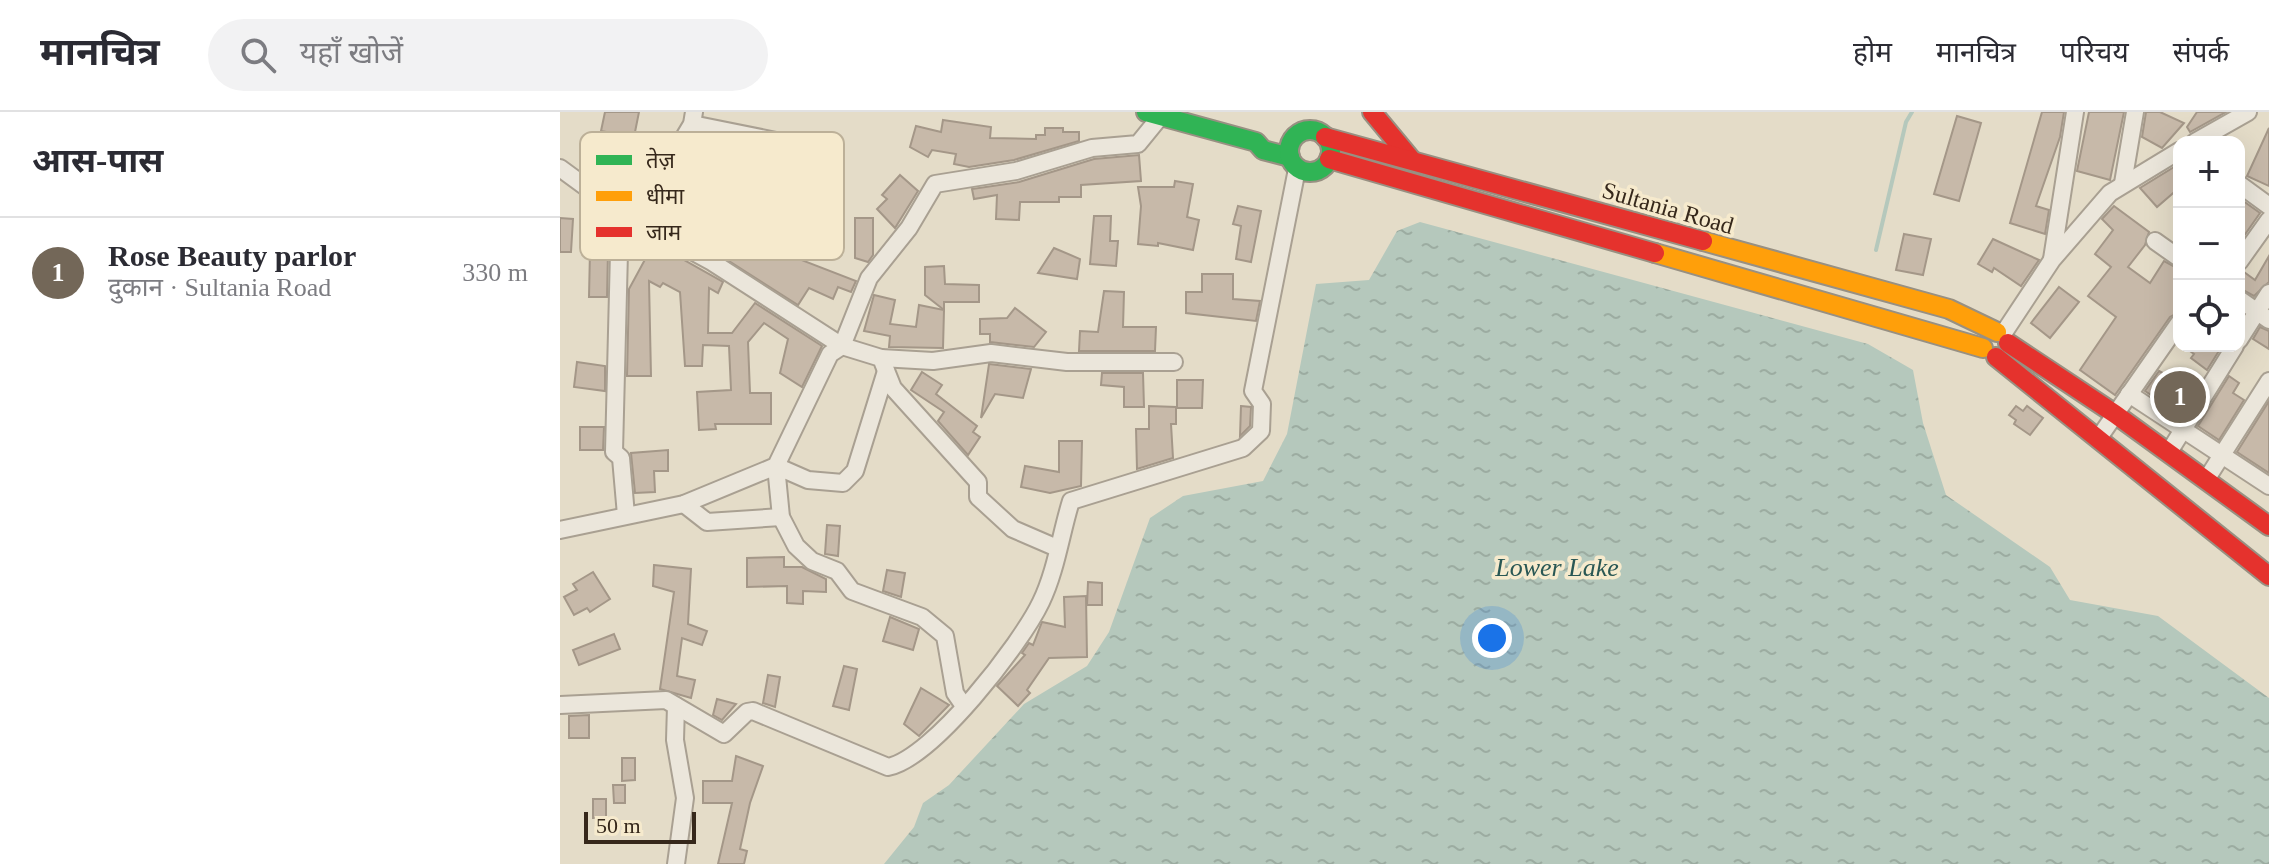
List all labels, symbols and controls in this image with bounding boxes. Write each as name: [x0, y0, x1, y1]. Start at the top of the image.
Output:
search box: [208, 19, 768, 91]
text: मानचित्र: [40, 31, 160, 73]
icon: search: [236, 33, 280, 77]
text: यहाँ खोजें: [300, 36, 403, 69]
text: होम: [1853, 37, 1892, 68]
text: मानचित्र: [1936, 37, 2016, 68]
text: परिचय: [2060, 37, 2129, 68]
text: संपर्क: [2173, 37, 2229, 68]
legend: [580, 132, 844, 260]
map controls: [2173, 136, 2245, 352]
button: +: [2173, 136, 2245, 208]
text: आस-पास: [32, 142, 163, 179]
text: तेज़: [646, 147, 676, 173]
street label: Sultania Road: [1599, 177, 1737, 239]
text: धीमा: [646, 184, 684, 209]
button: −: [2173, 208, 2245, 280]
text: जाम: [646, 220, 682, 245]
text: Rose Beauty parlor: [108, 239, 356, 272]
text: 1: [52, 258, 65, 287]
text: 330 m: [462, 258, 528, 287]
text: दुकान · Sultania Road: [108, 273, 331, 302]
button: locate: [2173, 280, 2245, 352]
pin: 1: [2154, 367, 2206, 427]
water label: Lower Lake: [1494, 553, 1619, 582]
your location: [1472, 618, 1512, 658]
scale bar: [584, 808, 696, 844]
text: 50 m: [596, 813, 641, 838]

